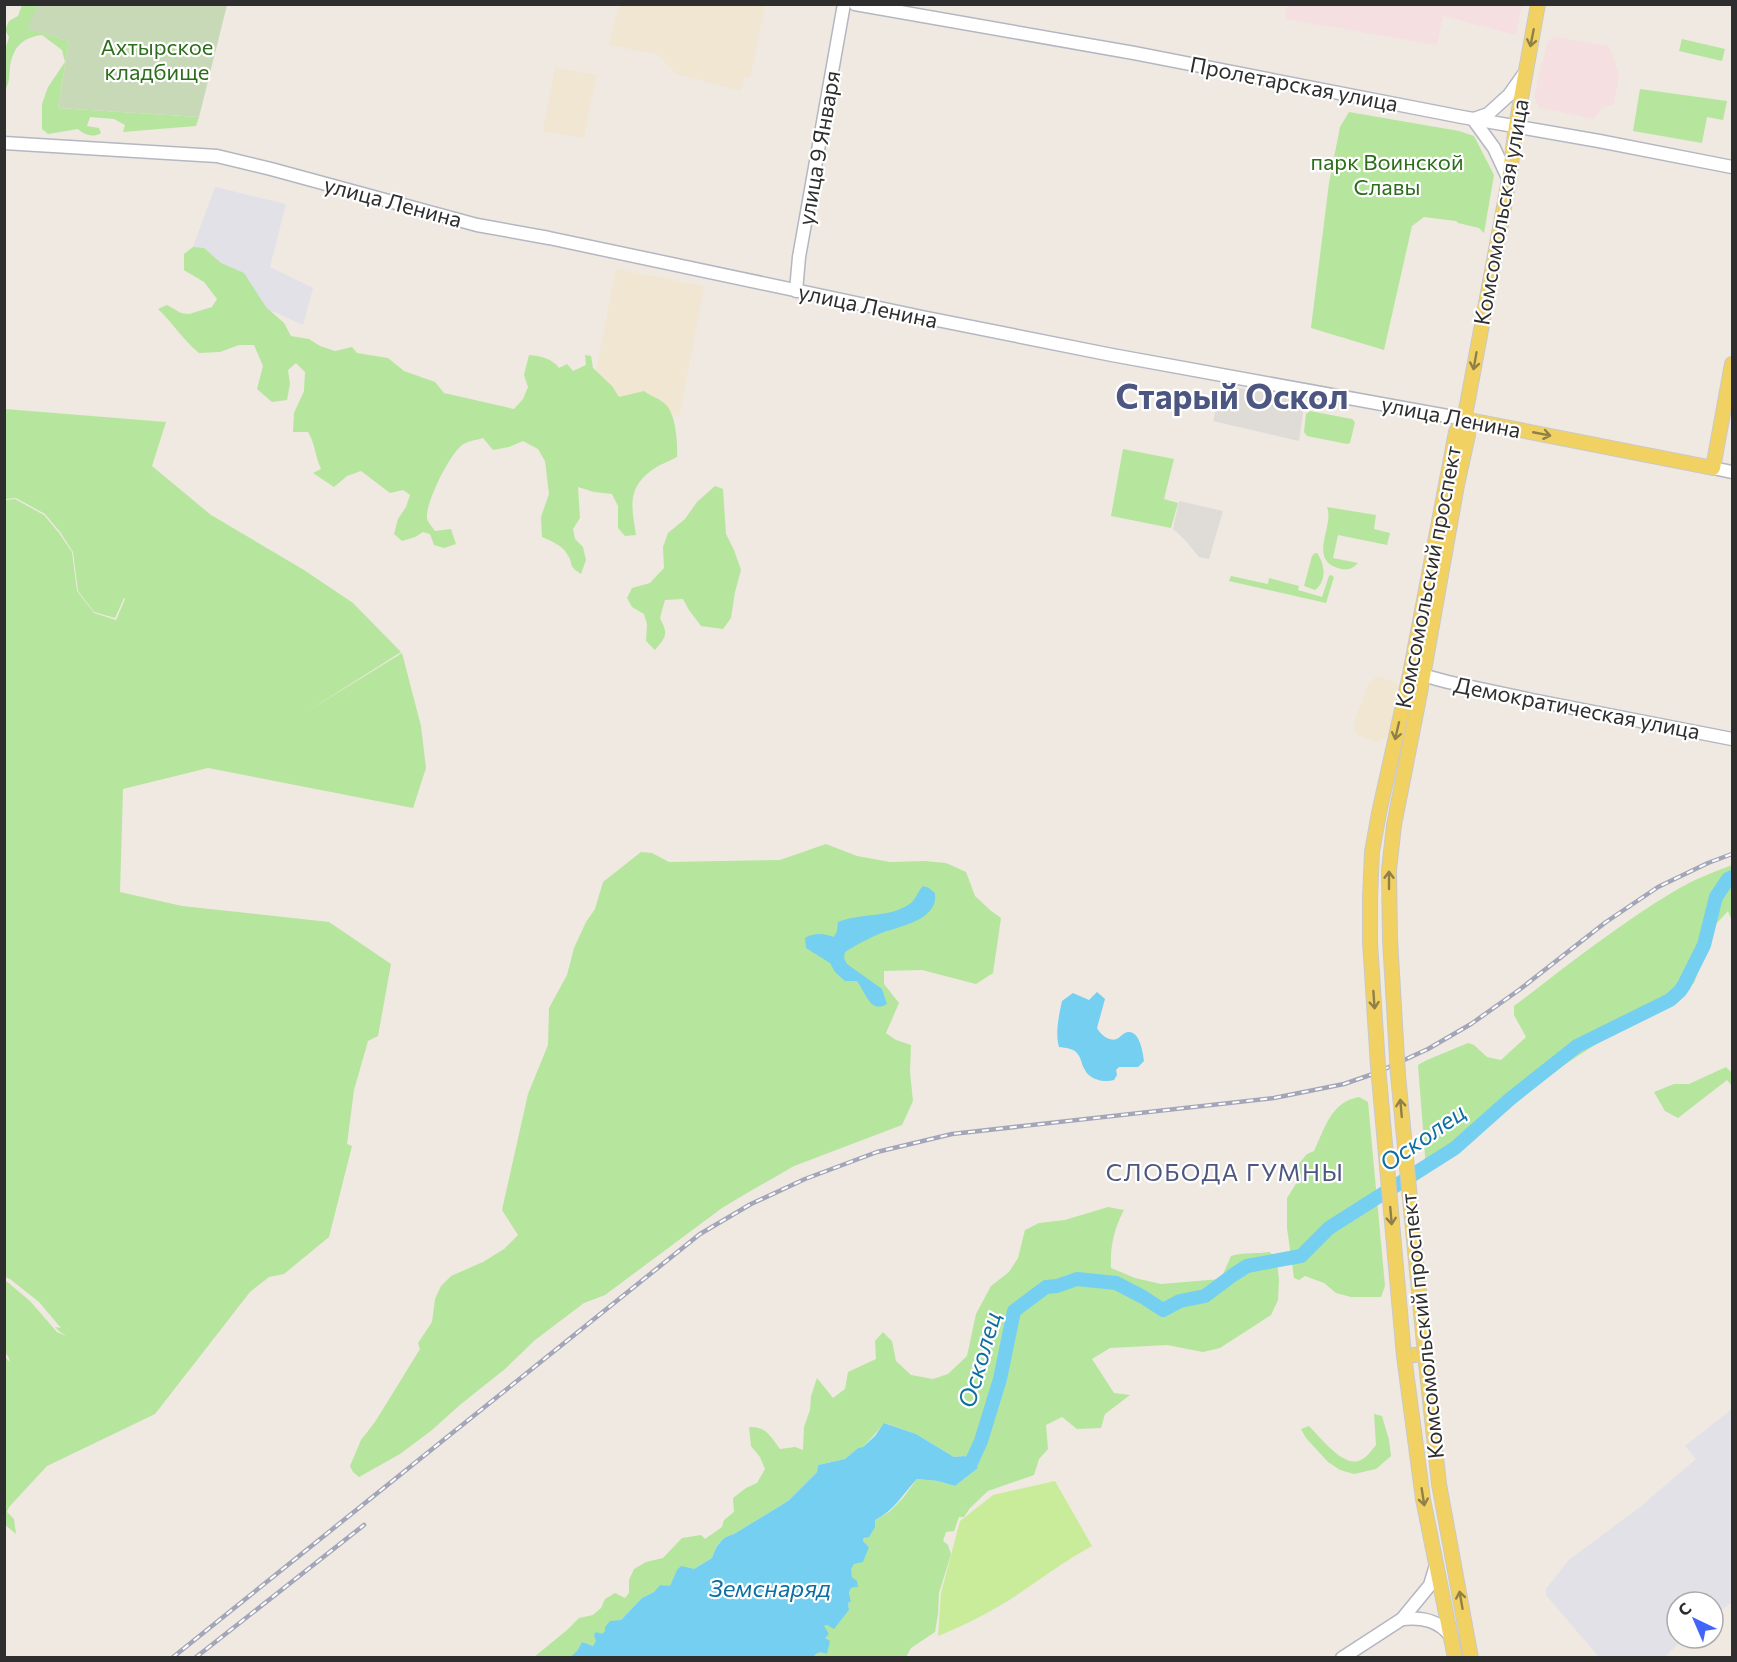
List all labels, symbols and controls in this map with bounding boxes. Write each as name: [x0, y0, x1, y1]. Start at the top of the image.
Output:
one-way arrow: [1526, 27, 1537, 47]
park label: Ахтырское кладбище: [101, 33, 213, 85]
street label: Пролетарская улица: [1188, 50, 1400, 117]
street label: улица 9 Января: [792, 68, 845, 227]
street label: Комсомольская улица: [1467, 97, 1534, 327]
park label: парк Воинской Славы: [1310, 148, 1464, 200]
street label: улица Ленина: [321, 170, 465, 233]
street label: улица Ленина: [796, 278, 940, 333]
one-way arrow: [1469, 351, 1480, 371]
district label: Старый Оскол: [1116, 374, 1348, 416]
street label: улица Ленина: [1379, 390, 1523, 443]
one-way arrow: [1532, 429, 1552, 440]
street label: Комсомольский проспект: [1389, 443, 1466, 711]
street label: Демократическая улица: [1452, 670, 1702, 745]
one-way arrow: [1391, 721, 1402, 741]
one-way arrow: [1383, 871, 1395, 891]
one-way arrow: [1369, 990, 1380, 1010]
water label: Осколец: [1374, 1097, 1471, 1177]
one-way arrow: [1395, 1098, 1406, 1118]
district label: СЛОБОДА ГУМНЫ: [1106, 1157, 1344, 1186]
street label: Комсомольский проспект: [1394, 1192, 1449, 1460]
one-way arrow: [1386, 1205, 1397, 1225]
water label: Осколец: [951, 1308, 1006, 1411]
one-way arrow: [1418, 1486, 1429, 1506]
water label: Земснаряд: [709, 1573, 831, 1602]
one-way arrow: [1455, 1590, 1466, 1610]
north arrow: [1665, 1590, 1725, 1650]
text: С: [1674, 1598, 1695, 1619]

